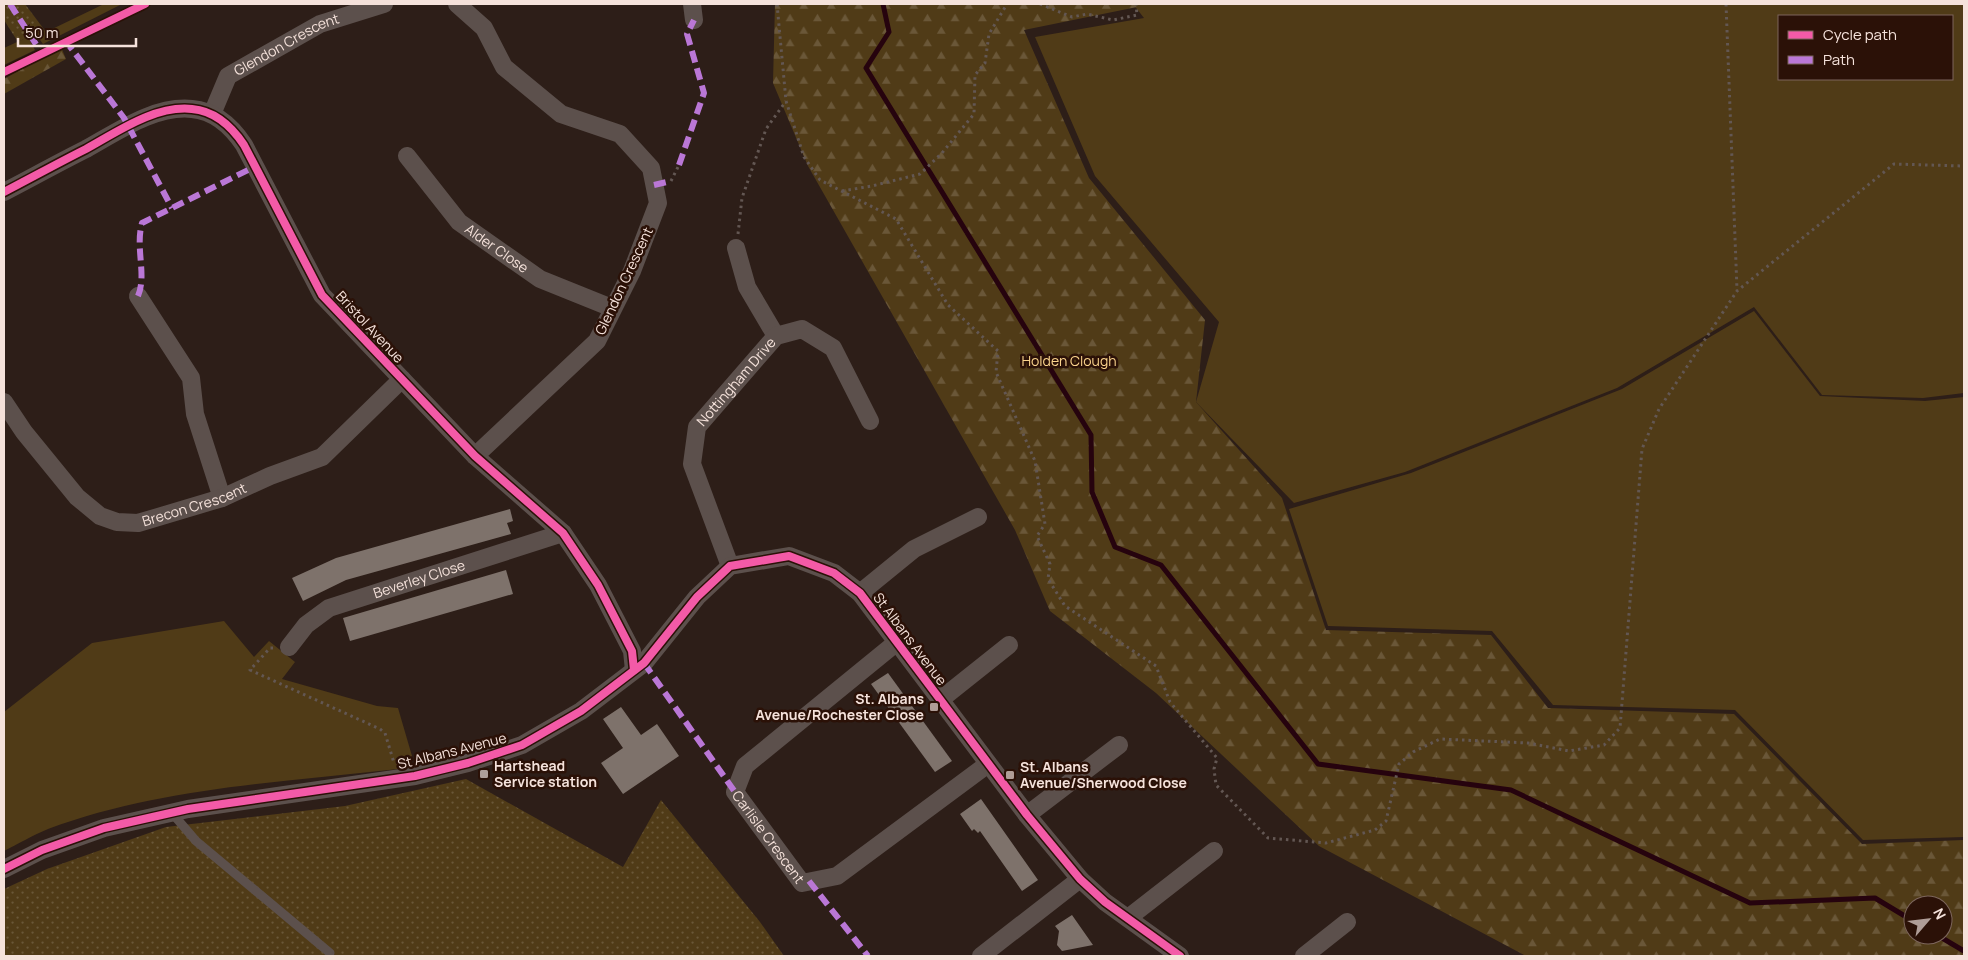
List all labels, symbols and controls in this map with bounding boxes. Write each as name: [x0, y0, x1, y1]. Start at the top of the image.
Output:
street label: Glendon Crescent: [230, 8, 342, 80]
scale bar: [18, 15, 135, 47]
legend: [1778, 15, 1953, 80]
text: 50 m: [25, 22, 59, 43]
text: Cycle path: [1823, 24, 1897, 45]
text: Path: [1823, 49, 1855, 70]
street label: Alder Close: [461, 219, 532, 277]
street label: Glendon Crescent: [590, 223, 657, 338]
street label: Bristol Avenue: [332, 287, 409, 367]
street label: Nottingham Drive: [692, 333, 780, 430]
park label: Holden Clough: [1021, 351, 1117, 370]
street label: Brecon Crescent: [140, 478, 250, 530]
street label: Beverley Close: [371, 555, 467, 602]
street label: St Albans Avenue: [869, 588, 952, 689]
place label: St. Albans Avenue/Rochester Close: [756, 689, 924, 724]
marker: St. Albans Avenue/Rochester Close: [928, 701, 940, 713]
street label: St Albans Avenue: [395, 728, 508, 773]
place label: Hartshead Service station: [494, 756, 597, 791]
place label: St. Albans Avenue/Sherwood Close: [1020, 757, 1187, 792]
marker: Hartshead Service station: [478, 768, 490, 780]
marker: St. Albans Avenue/Sherwood Close: [1004, 769, 1016, 781]
street label: Carlisle Crescent: [728, 786, 809, 887]
north arrow: [1903, 895, 1953, 945]
text: N: [1929, 905, 1951, 923]

